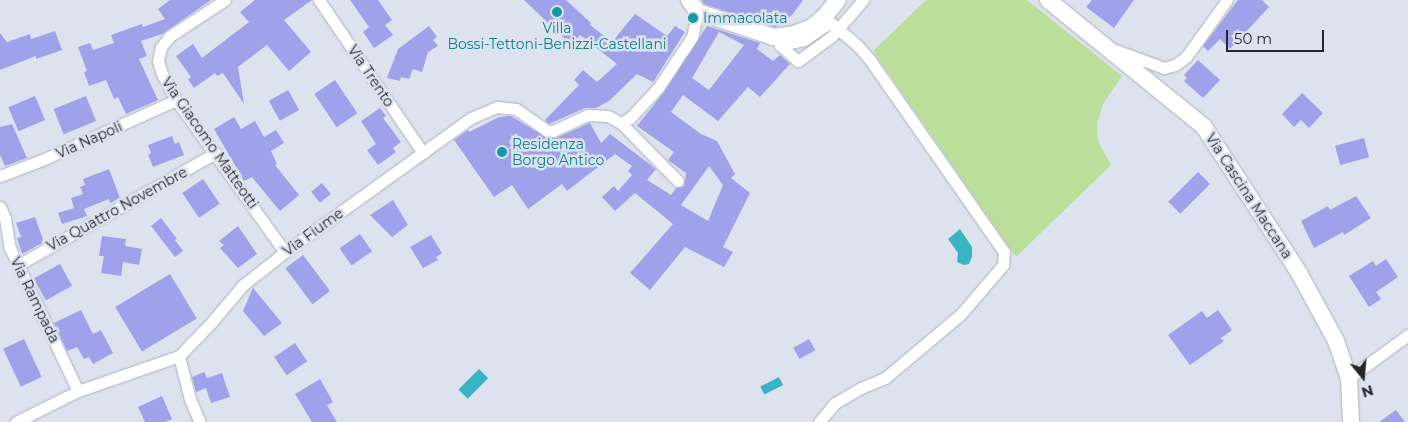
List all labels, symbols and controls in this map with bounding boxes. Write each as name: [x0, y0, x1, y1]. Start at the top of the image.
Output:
marker: Villa Bossi-Tettoni-Benizzi-Castellani: [551, 6, 563, 18]
place label: Immacolata: [703, 10, 787, 26]
marker: Immacolata: [687, 12, 699, 24]
place label: Villa Bossi-Tettoni-Benizzi-Castellani: [447, 20, 667, 52]
scale bar: [1228, 20, 1326, 52]
text: 50 m: [1234, 29, 1272, 48]
street label: Via Trento: [344, 42, 398, 110]
street label: Via Giacomo Matteotti: [158, 74, 262, 212]
street label: Via Napoli: [53, 118, 125, 162]
street label: Via Cascina Maccana: [1202, 130, 1296, 262]
place label: Residenza Borgo Antico: [512, 136, 604, 168]
marker: Residenza Borgo Antico: [496, 146, 508, 158]
street label: Via Quattro Novembre: [44, 163, 190, 255]
street label: Via Fiume: [280, 204, 346, 260]
street label: Via Rampada: [7, 254, 63, 346]
north arrow: [1338, 352, 1388, 402]
text: N: [1359, 381, 1375, 402]

